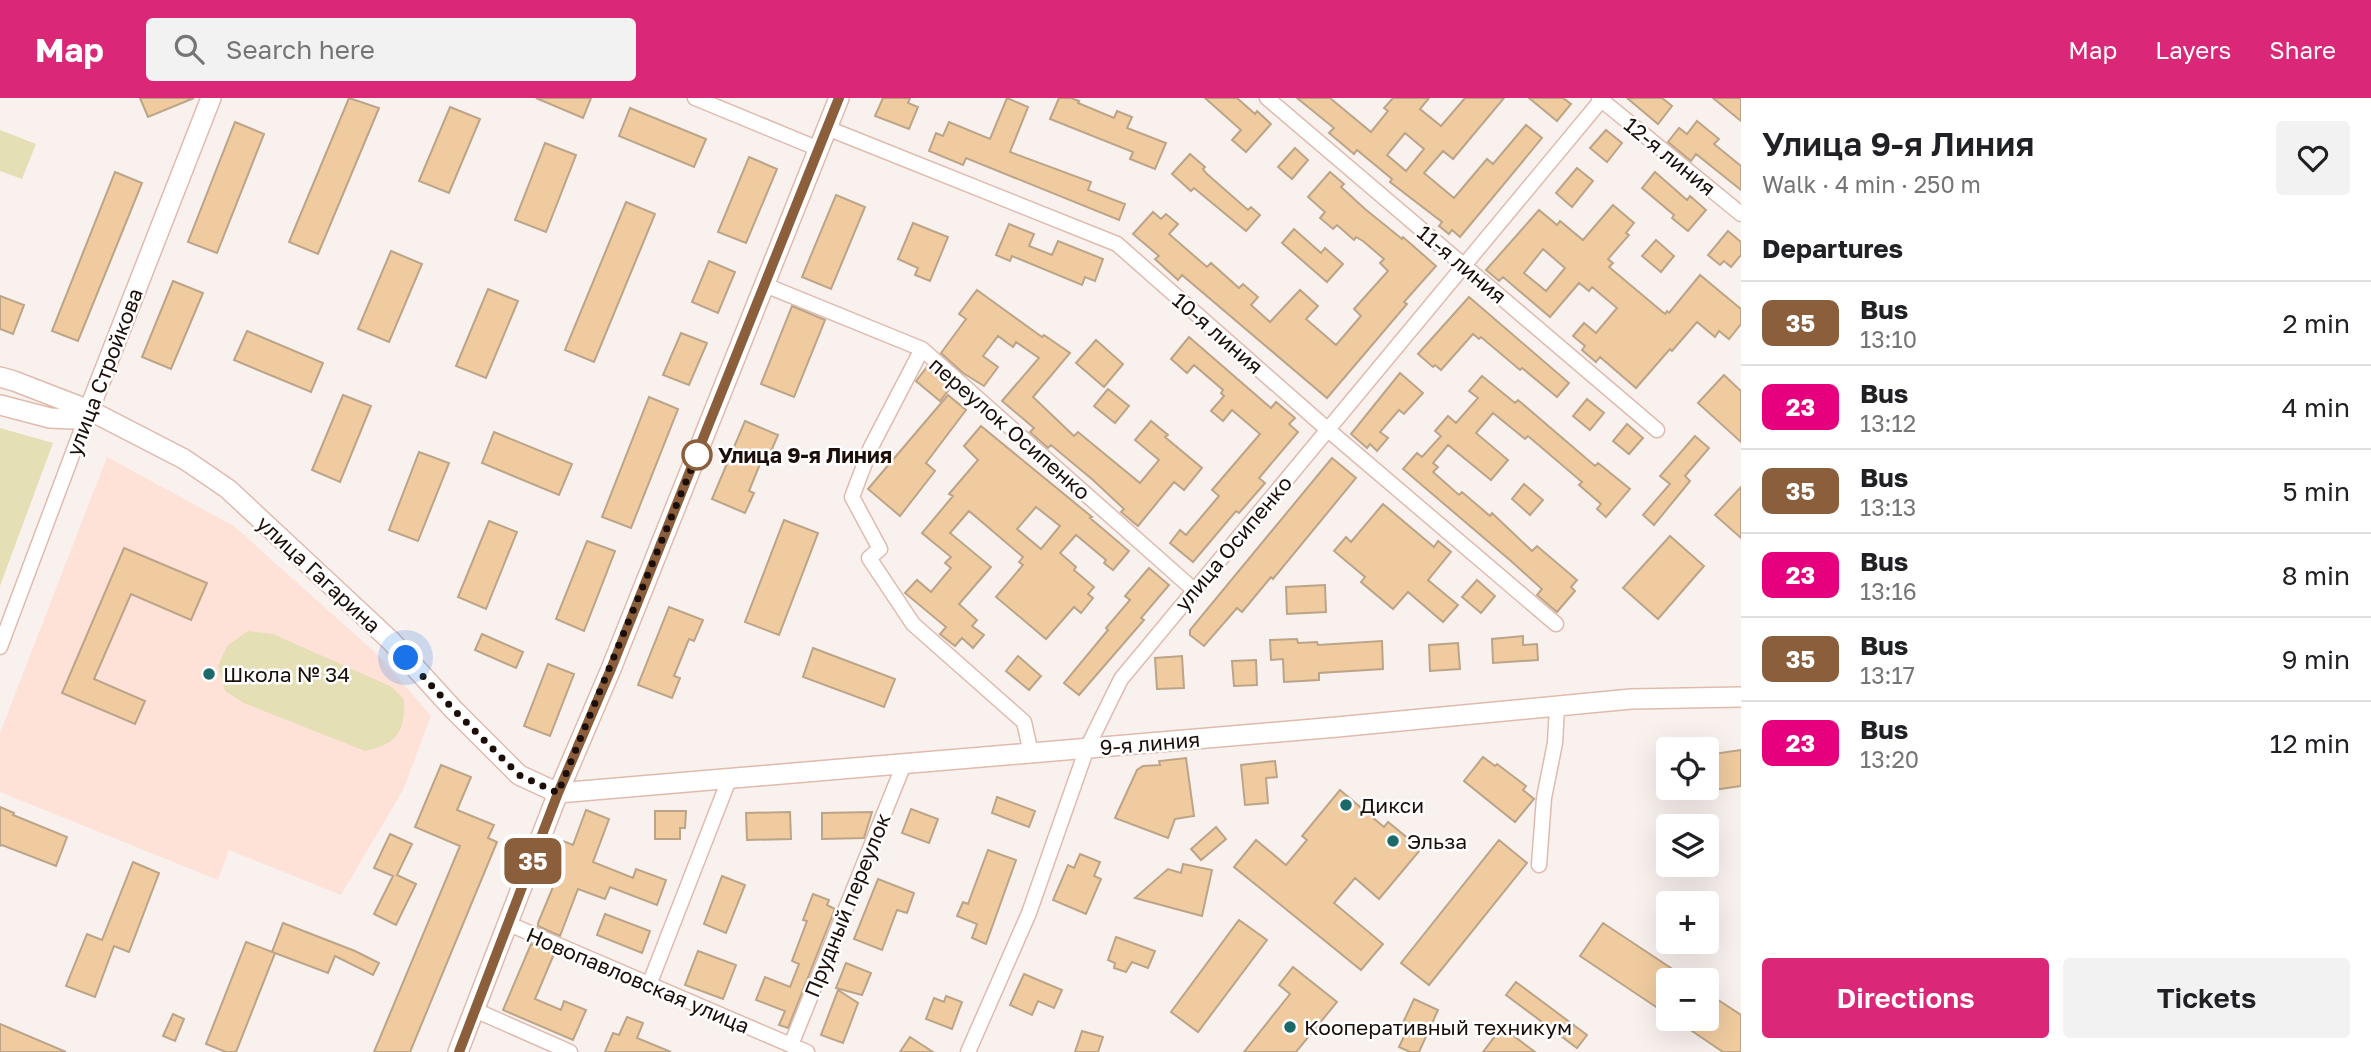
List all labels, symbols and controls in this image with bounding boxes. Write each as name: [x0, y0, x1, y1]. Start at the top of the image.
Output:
search box: [146, 18, 636, 81]
text: Map: [35, 30, 104, 69]
icon: search: [170, 30, 208, 68]
text: Search here: [226, 34, 375, 65]
text: Map: [2068, 35, 2117, 64]
text: Layers: [2155, 35, 2231, 64]
text: Share: [2269, 35, 2336, 64]
street label: 12-я линия: [1619, 111, 1721, 201]
button: heart: [2276, 121, 2350, 195]
text: Улица 9-я Линия: [1762, 124, 2034, 163]
text: Walk · 4 min · 250 m: [1762, 170, 1981, 198]
street label: 11-я линия: [1412, 219, 1512, 309]
text: Departures: [1762, 233, 1903, 264]
street label: улица Стройкова: [60, 284, 148, 460]
street label: 10-я линия: [1168, 287, 1268, 379]
text: Bus: [1860, 294, 1908, 325]
text: 35: [1786, 308, 1815, 337]
text: 2 min: [2282, 308, 2350, 339]
text: 13:10: [1860, 325, 1917, 353]
street label: переулок Осипенко: [924, 351, 1096, 505]
text: Bus: [1860, 378, 1908, 409]
text: 23: [1786, 392, 1815, 421]
text: 4 min: [2282, 392, 2350, 423]
text: 13:12: [1860, 409, 1916, 437]
marker: Улица 9-я Линия: [682, 440, 712, 470]
place label: Улица 9-я Линия: [718, 442, 892, 468]
text: Bus: [1860, 462, 1908, 493]
street label: улица Осипенко: [1169, 470, 1297, 616]
text: 35: [1786, 476, 1815, 505]
text: 5 min: [2282, 476, 2350, 507]
text: 13:13: [1860, 493, 1916, 521]
street label: улица Гагарина: [252, 510, 386, 638]
text: Bus: [1860, 546, 1908, 577]
text: 23: [1786, 560, 1815, 589]
text: 8 min: [2282, 560, 2350, 591]
text: 13:16: [1860, 577, 1917, 605]
text: Bus: [1860, 630, 1908, 661]
your location: [388, 640, 423, 675]
text: 35: [1786, 644, 1815, 673]
text: 9 min: [2282, 644, 2350, 675]
place label: Школа № 34: [223, 661, 350, 687]
text: 13:17: [1860, 661, 1915, 689]
marker: Школа № 34: [201, 666, 217, 682]
text: Bus: [1860, 714, 1908, 745]
street label: 9-я линия: [1099, 726, 1201, 760]
text: 23: [1786, 728, 1815, 757]
text: 12 min: [2270, 728, 2350, 759]
map controls: [1656, 737, 1719, 1031]
button: locate: [1656, 737, 1719, 800]
text: 13:20: [1860, 745, 1919, 773]
place label: Дикси: [1360, 792, 1424, 818]
marker: Дикси: [1338, 797, 1354, 813]
street label: Прудный переулок: [798, 809, 896, 1001]
button: layers: [1656, 814, 1719, 877]
place label: Эльза: [1407, 828, 1467, 854]
marker: Эльза: [1385, 833, 1401, 849]
line badge: 35: [502, 838, 564, 884]
text: 35: [518, 846, 548, 875]
button: +: [1656, 891, 1719, 954]
street label: Новопавловская улица: [522, 921, 754, 1039]
button: Directions: [1762, 958, 2049, 1038]
button: Tickets: [2063, 958, 2350, 1038]
button: −: [1656, 968, 1719, 1031]
place label: Кооперативный техникум: [1304, 1014, 1572, 1040]
marker: Кооперативный техникум: [1282, 1019, 1298, 1035]

